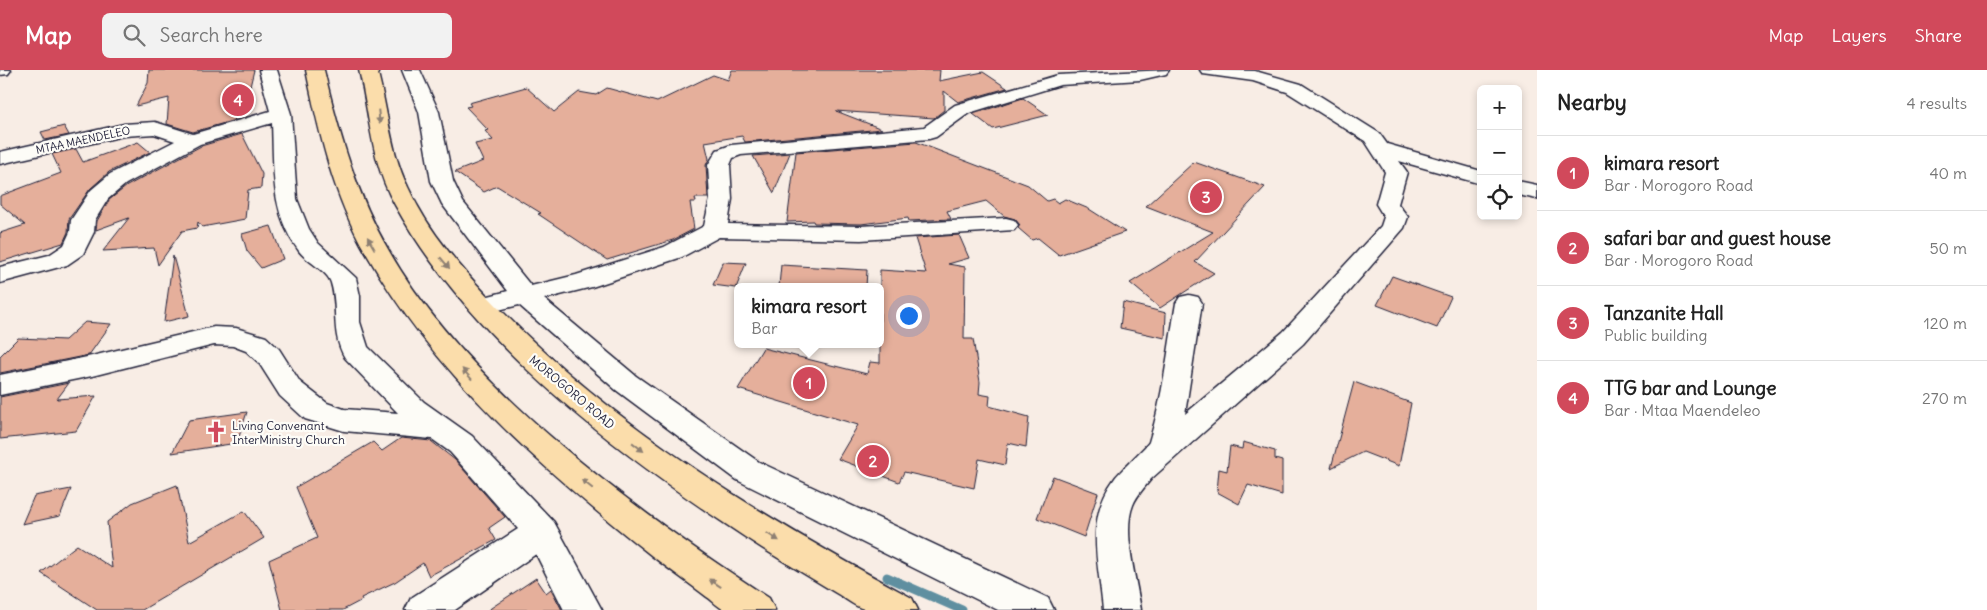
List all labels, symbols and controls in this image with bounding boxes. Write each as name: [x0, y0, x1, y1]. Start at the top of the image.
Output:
search box: [102, 13, 452, 58]
text: Map: [25, 20, 72, 50]
icon: search: [120, 21, 148, 49]
text: Search here: [160, 23, 263, 47]
text: Map: [1768, 24, 1803, 47]
text: Layers: [1831, 24, 1887, 47]
text: Share: [1915, 24, 1962, 47]
pin: 4: [222, 81, 254, 119]
map controls: [1477, 85, 1522, 220]
button: +: [1477, 85, 1522, 130]
text: Nearby: [1557, 89, 1627, 116]
text: 4 results: [1906, 93, 1967, 113]
one-way arrow: [375, 110, 383, 126]
street label: MTAA MAENDELEO: [35, 123, 131, 157]
button: −: [1477, 130, 1522, 175]
text: kimara resort: [1604, 151, 1719, 175]
text: 1: [1570, 163, 1576, 183]
text: 40 m: [1929, 163, 1967, 183]
button: locate: [1477, 175, 1522, 220]
text: Bar · Morogoro Road: [1604, 175, 1753, 195]
pin: 3: [1190, 178, 1222, 216]
text: safari bar and guest house: [1604, 226, 1831, 250]
one-way arrow: [367, 237, 376, 250]
text: 2: [1569, 238, 1577, 258]
text: 50 m: [1929, 238, 1967, 258]
text: Bar · Morogoro Road: [1604, 250, 1753, 270]
one-way arrow: [439, 256, 450, 269]
popup: [734, 283, 884, 348]
text: kimara resort: [751, 294, 867, 318]
text: Tanzanite Hall: [1604, 301, 1724, 325]
your location: [896, 303, 922, 329]
text: 3: [1568, 313, 1578, 333]
text: 120 m: [1924, 313, 1967, 333]
text: Bar: [751, 318, 778, 338]
text: Public building: [1604, 325, 1707, 345]
street label: MOROGORO ROAD: [526, 352, 618, 432]
pin: 1: [793, 364, 825, 402]
one-way arrow: [461, 369, 473, 381]
text: TTG bar and Lounge: [1604, 376, 1776, 400]
text: 4: [1568, 388, 1578, 408]
text: 270 m: [1922, 388, 1967, 408]
text: Bar · Mtaa Maendeleo: [1604, 400, 1761, 420]
place label: Living Convenant InterMinistry Church: [232, 418, 345, 447]
church icon: Living Convenant InterMinistry Church: [203, 419, 229, 445]
one-way arrow: [631, 442, 645, 452]
pin: 2: [857, 442, 889, 480]
one-way arrow: [580, 478, 593, 489]
one-way arrow: [767, 532, 780, 542]
one-way arrow: [709, 578, 722, 588]

